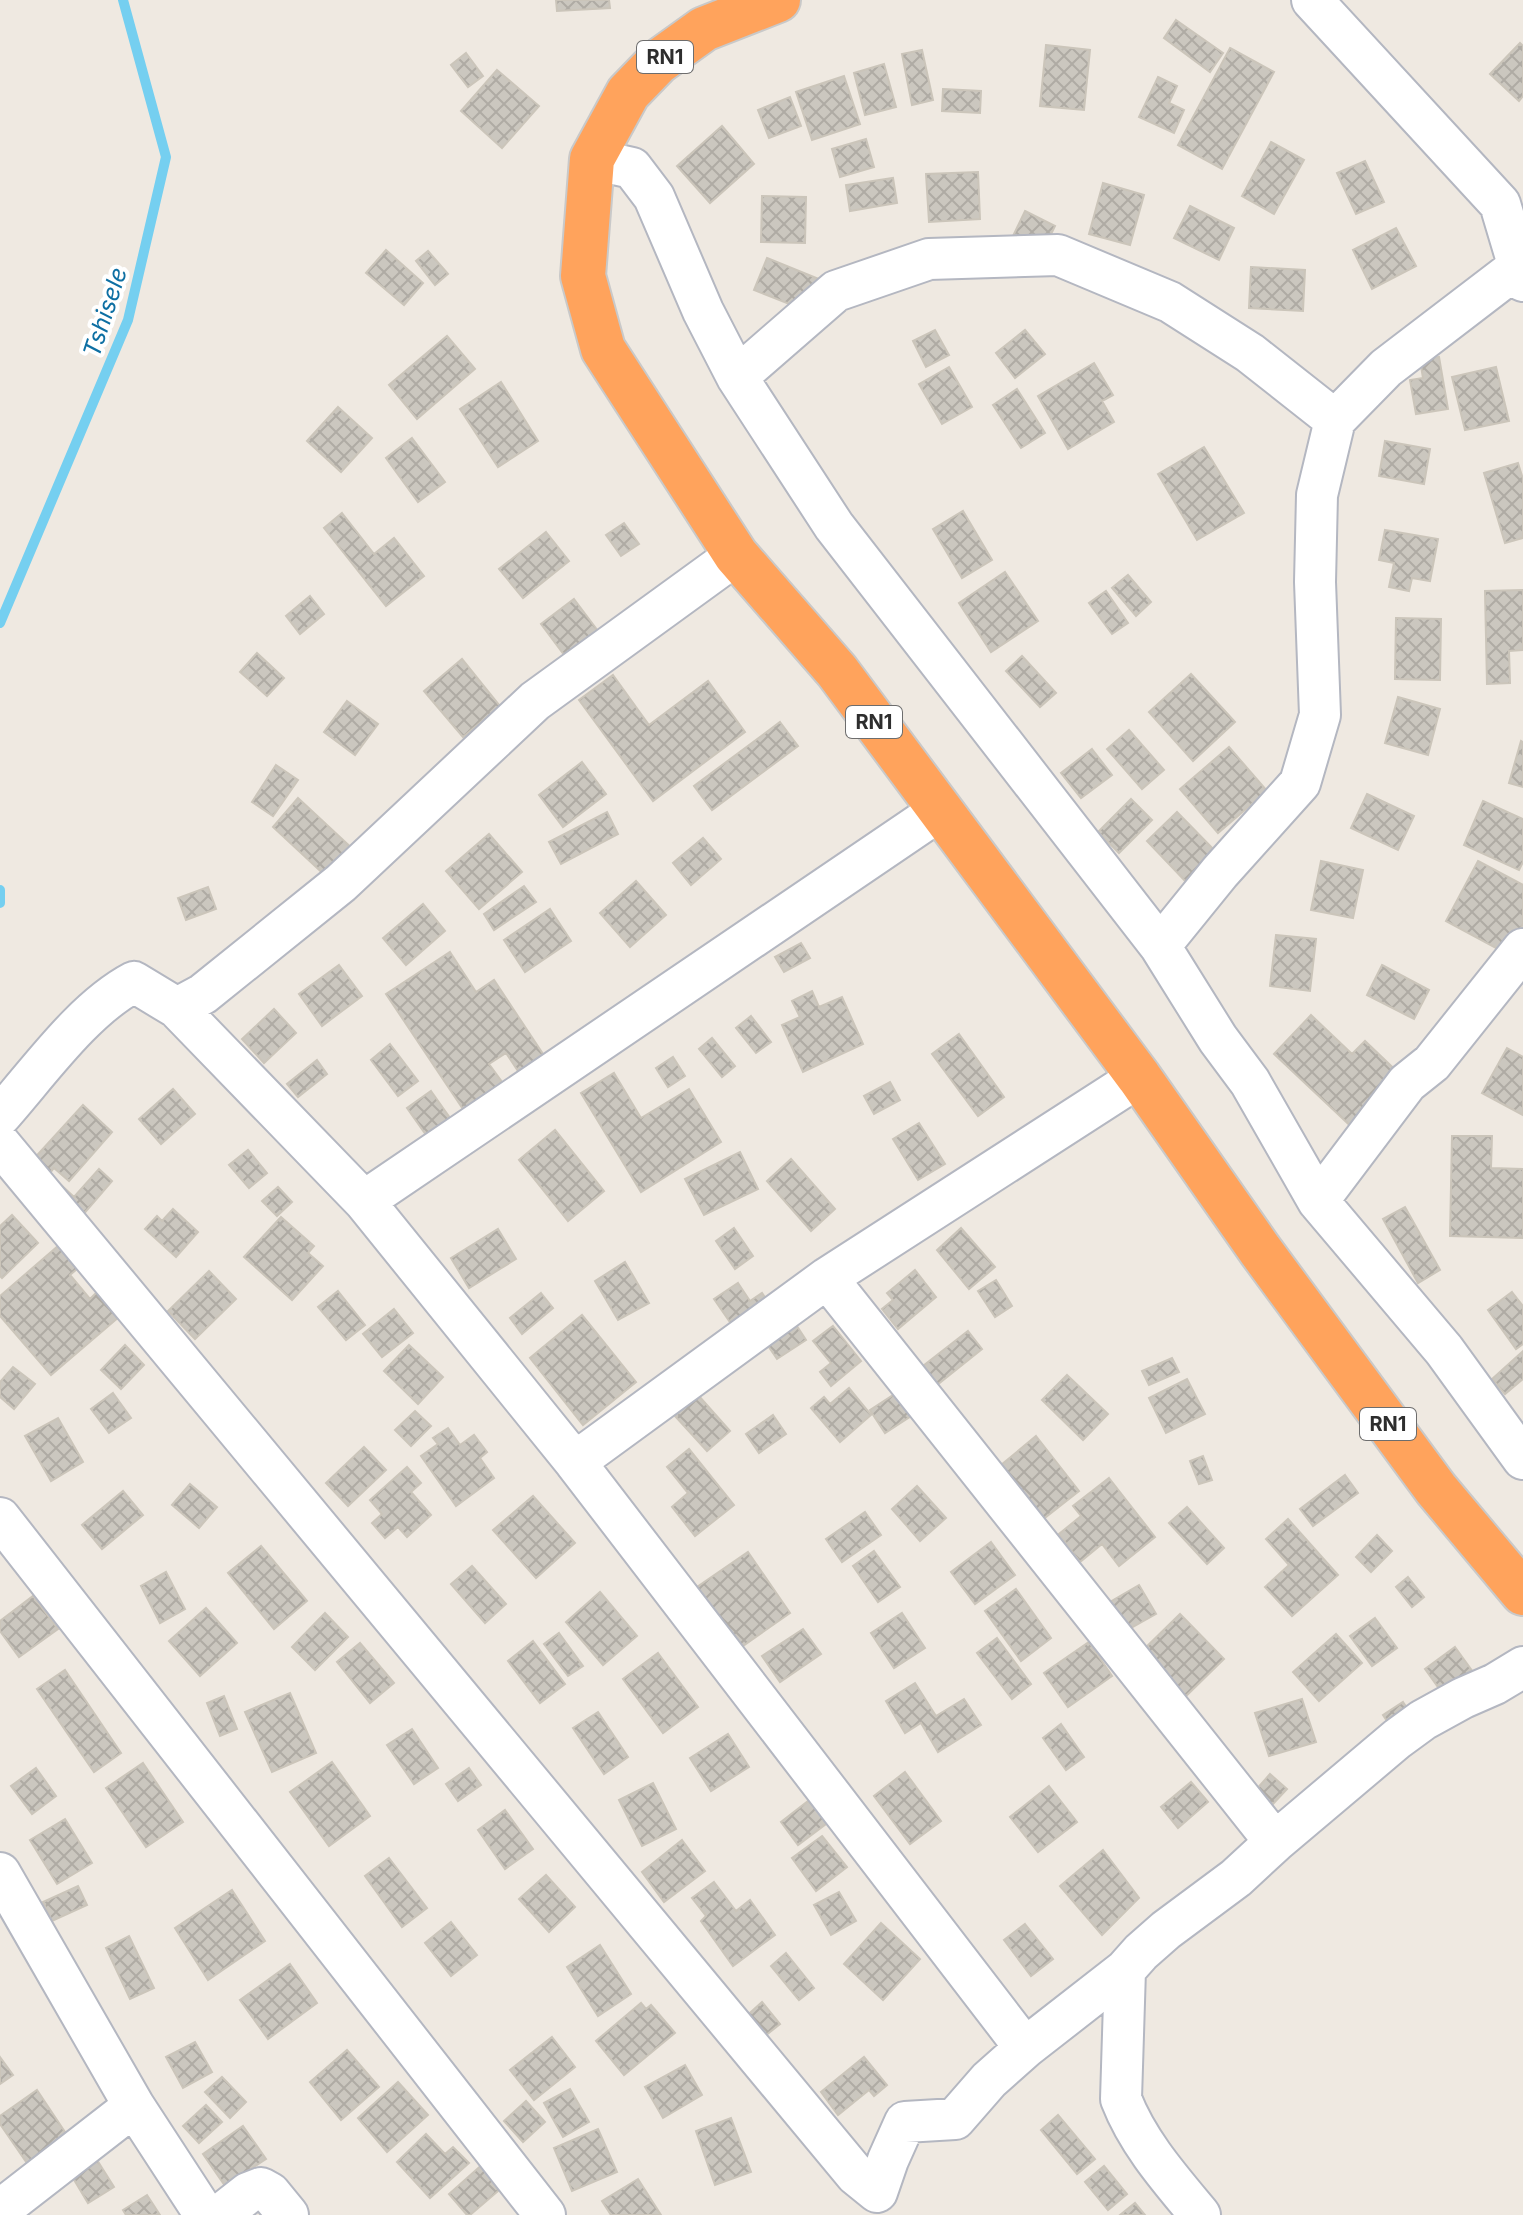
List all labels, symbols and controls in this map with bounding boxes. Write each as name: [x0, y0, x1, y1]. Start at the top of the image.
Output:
road number: RN1: [637, 41, 693, 73]
water label: Tshisele: [77, 264, 133, 360]
road number: RN1: [846, 706, 902, 738]
road number: RN1: [1360, 1408, 1416, 1440]

